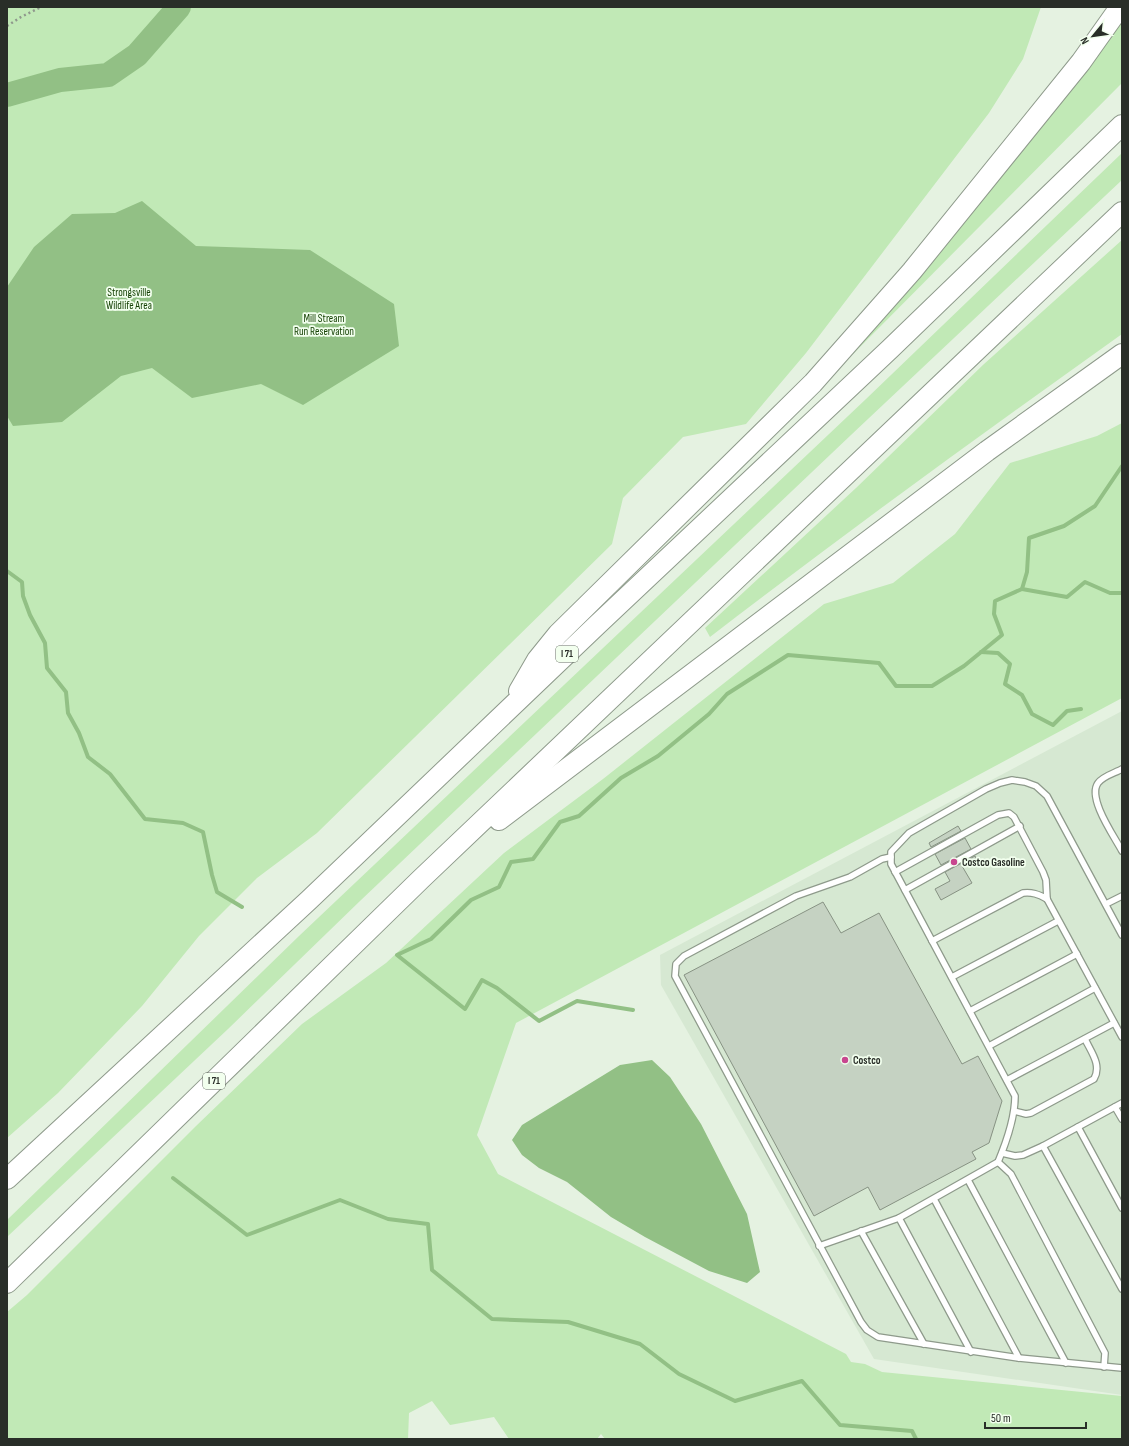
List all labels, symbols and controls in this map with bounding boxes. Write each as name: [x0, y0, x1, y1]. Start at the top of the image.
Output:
north arrow: [1073, 16, 1113, 56]
text: N: [1078, 35, 1092, 46]
park label: Strongsville Wildlife Area: [106, 286, 152, 312]
park label: Mill Stream Run Reservation: [294, 312, 354, 338]
road number: I 71: [556, 646, 578, 662]
place label: Costco Gasoline: [962, 856, 1025, 869]
marker: Costco Gasoline: [949, 857, 959, 867]
place label: Costco: [853, 1054, 881, 1067]
marker: Costco: [840, 1055, 850, 1065]
road number: I 71: [203, 1073, 225, 1089]
scale bar: [985, 1404, 1086, 1430]
text: 50 m: [991, 1411, 1011, 1426]

